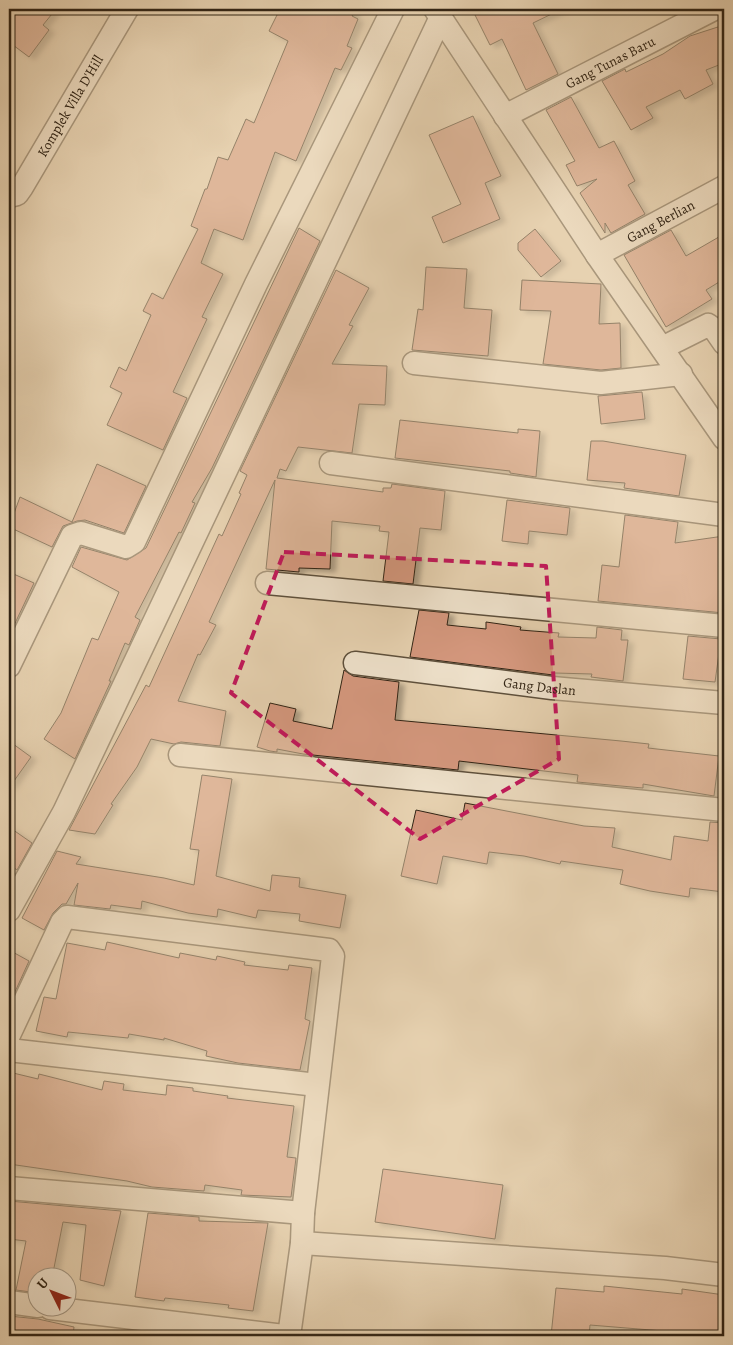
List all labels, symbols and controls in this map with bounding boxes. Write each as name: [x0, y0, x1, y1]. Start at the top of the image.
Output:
street label: Gang Tunas Baru: [562, 32, 659, 94]
street label: Komplek Villa D'Hill: [33, 51, 108, 161]
street label: Gang Berlian: [623, 195, 698, 247]
street label: Gang Daslan: [502, 673, 577, 700]
north arrow: [28, 1268, 78, 1318]
text: U: [33, 1274, 53, 1293]

